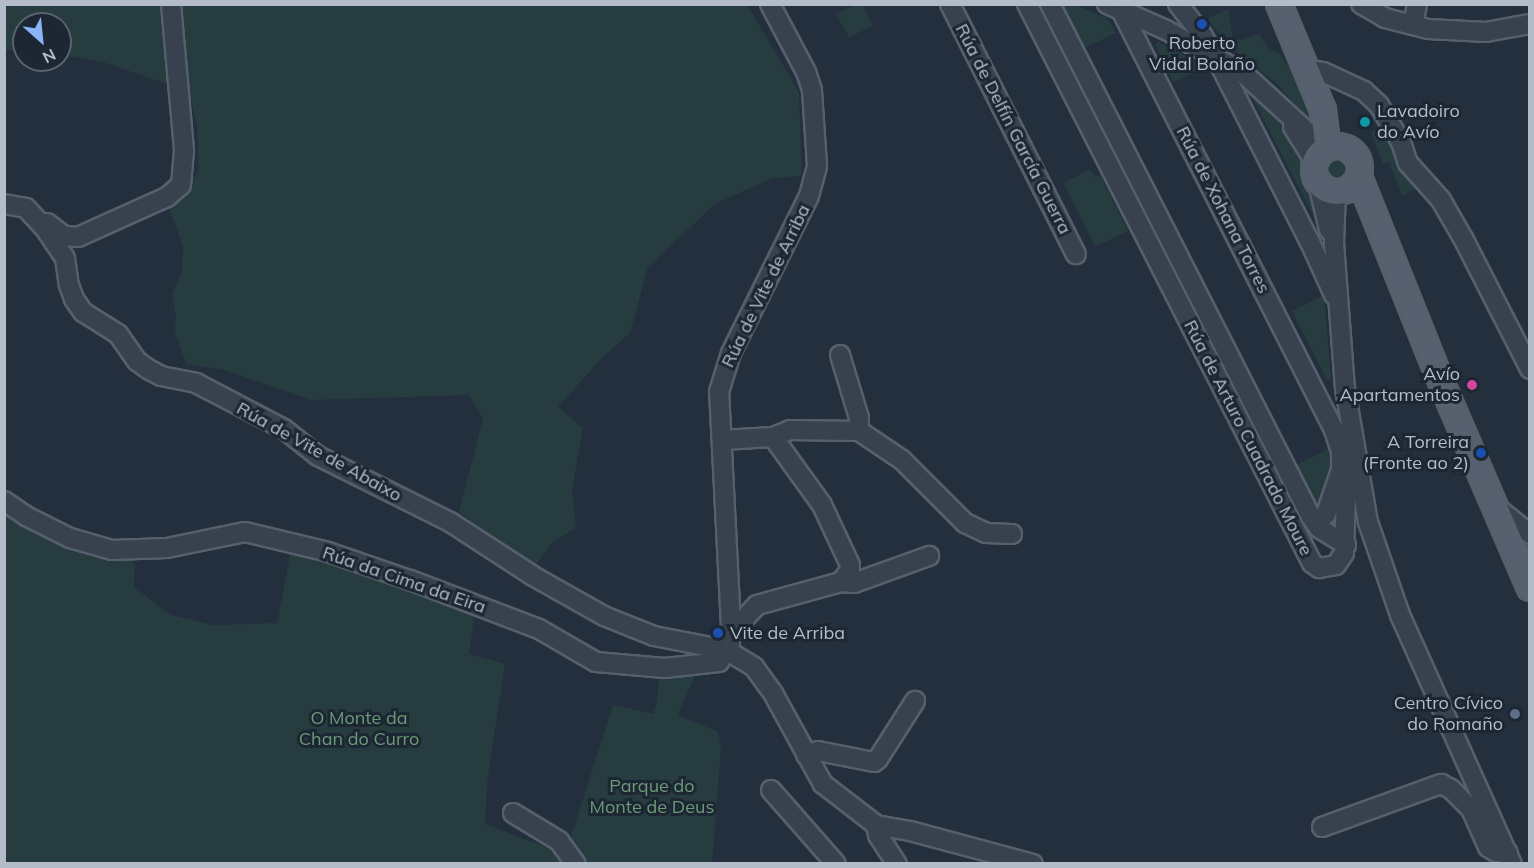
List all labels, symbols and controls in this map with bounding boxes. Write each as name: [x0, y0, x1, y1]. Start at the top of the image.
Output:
north arrow: [12, 12, 72, 72]
marker: Roberto Vidal Bolaño: [1195, 17, 1209, 31]
street label: Rúa de Delfín García Guerra: [950, 20, 1076, 238]
place label: Roberto Vidal Bolaño: [1149, 33, 1255, 76]
text: N: [39, 45, 59, 68]
place label: Lavadoiro do Avío: [1377, 101, 1460, 144]
marker: Lavadoiro do Avío: [1358, 115, 1372, 129]
street label: Rúa de Xohana Torres: [1172, 123, 1274, 297]
street label: Rúa de Vite de Arriba: [717, 201, 815, 371]
street label: Rúa de Arturo Cuadrado Moure: [1179, 317, 1317, 559]
place label: Avío Apartamentos: [1340, 364, 1460, 406]
marker: Avío Apartamentos: [1465, 378, 1479, 392]
street label: Rúa de Vite de Abaixo: [233, 398, 405, 506]
place label: A Torreira (Fronte ao 2): [1363, 432, 1469, 474]
marker: A Torreira (Fronte ao 2): [1474, 446, 1488, 460]
street label: Rúa da Cima da Eira: [320, 542, 488, 618]
place label: Vite de Arriba: [730, 622, 845, 644]
marker: Vite de Arriba: [711, 626, 725, 640]
place label: Centro Cívico do Romaño: [1394, 693, 1503, 736]
marker: Centro Cívico do Romaño: [1508, 707, 1522, 721]
park label: O Monte da Chan do Curro: [299, 708, 419, 750]
park label: Parque do Monte de Deus: [590, 776, 714, 818]

